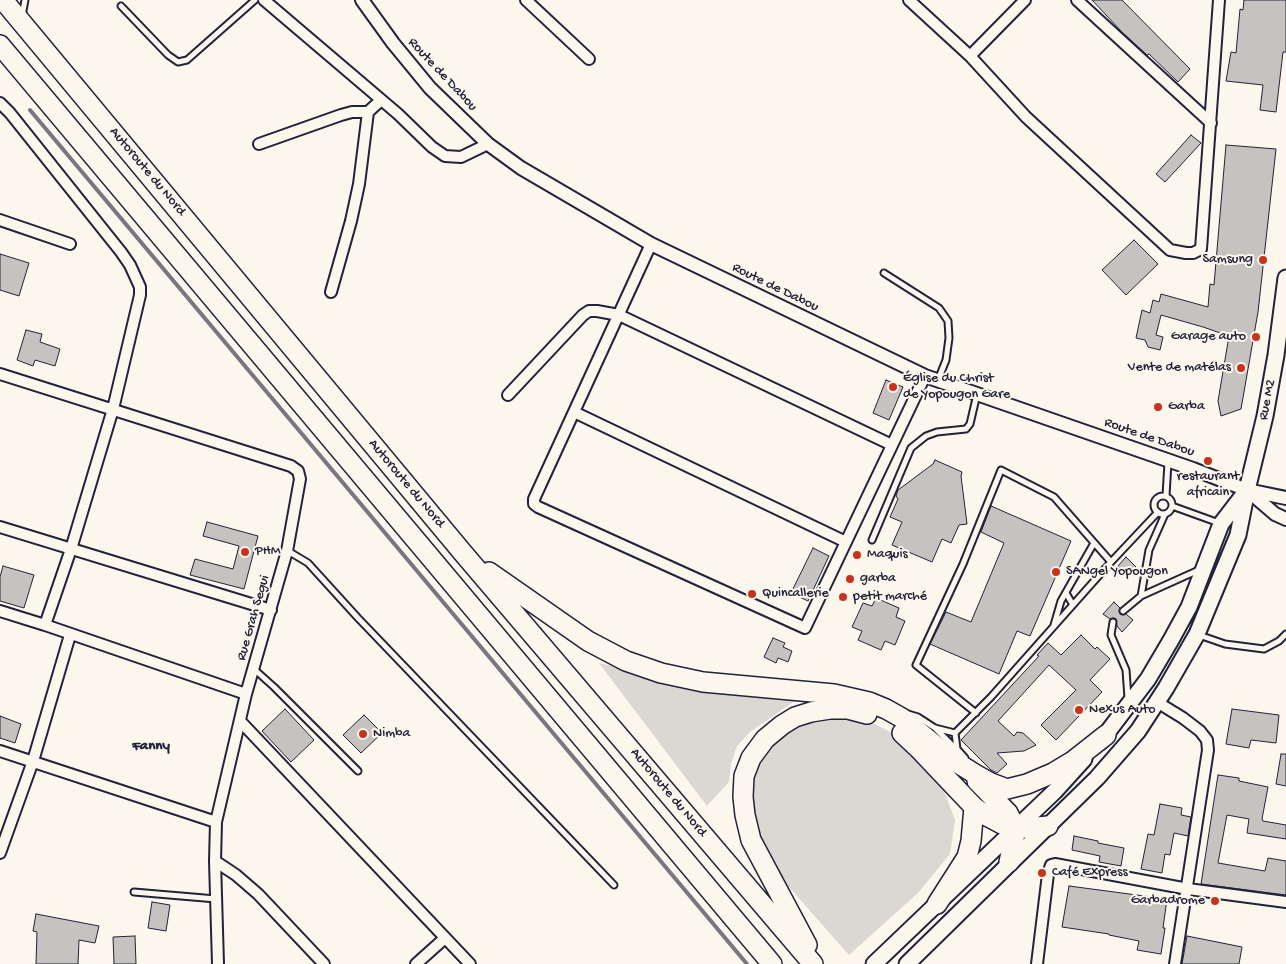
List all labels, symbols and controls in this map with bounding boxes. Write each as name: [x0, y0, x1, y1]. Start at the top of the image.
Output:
street label: Route de Dabou: [404, 35, 480, 115]
street label: Autoroute du Nord: [105, 124, 189, 220]
place label: Samsung: [1202, 252, 1253, 268]
marker: Samsung: [1257, 254, 1269, 266]
street label: Route de Dabou: [729, 260, 821, 316]
place label: Garage auto: [1171, 329, 1246, 345]
marker: Garage auto: [1250, 331, 1262, 343]
place label: Vente de matélas: [1128, 360, 1231, 376]
marker: Vente de matélas: [1235, 362, 1247, 374]
place label: Église du Christ de Yopougon Gare: [903, 371, 1010, 404]
street label: Rue M2: [1256, 378, 1280, 422]
marker: Église du Christ de Yopougon Gare: [887, 381, 899, 393]
place label: Garba: [1168, 399, 1205, 415]
marker: Garba: [1152, 401, 1164, 413]
street label: Route de Dabou: [1102, 415, 1196, 461]
street label: Autoroute du Nord: [364, 436, 448, 532]
marker: restaurant africain: [1202, 455, 1214, 467]
place label: restaurant africain: [1177, 469, 1239, 502]
place label: PHM: [255, 544, 280, 560]
marker: PHM: [239, 546, 251, 558]
place label: Maquis: [867, 547, 908, 563]
marker: Maquis: [851, 549, 863, 561]
place label: SANgel Yopougon: [1066, 564, 1168, 580]
marker: SANgel Yopougon: [1050, 566, 1062, 578]
place label: garba: [860, 571, 896, 587]
street label: Rue Grah Segui: [234, 573, 274, 663]
marker: garba: [844, 573, 856, 585]
place label: Quincallerie: [762, 586, 829, 602]
marker: Quincallerie: [746, 588, 758, 600]
place label: petit marché: [853, 589, 927, 605]
marker: petit marché: [837, 591, 849, 603]
place label: Nexus Auto: [1089, 702, 1156, 718]
marker: Nexus Auto: [1073, 704, 1085, 716]
place label: Nimba: [373, 726, 410, 742]
marker: Nimba: [357, 728, 369, 740]
district label: Fanny: [132, 738, 170, 756]
street label: Autoroute du Nord: [626, 745, 710, 841]
place label: Café Express: [1052, 865, 1128, 881]
marker: Café Express: [1036, 867, 1048, 879]
place label: Garbadrome: [1131, 893, 1205, 909]
marker: Garbadrome: [1209, 895, 1221, 907]

